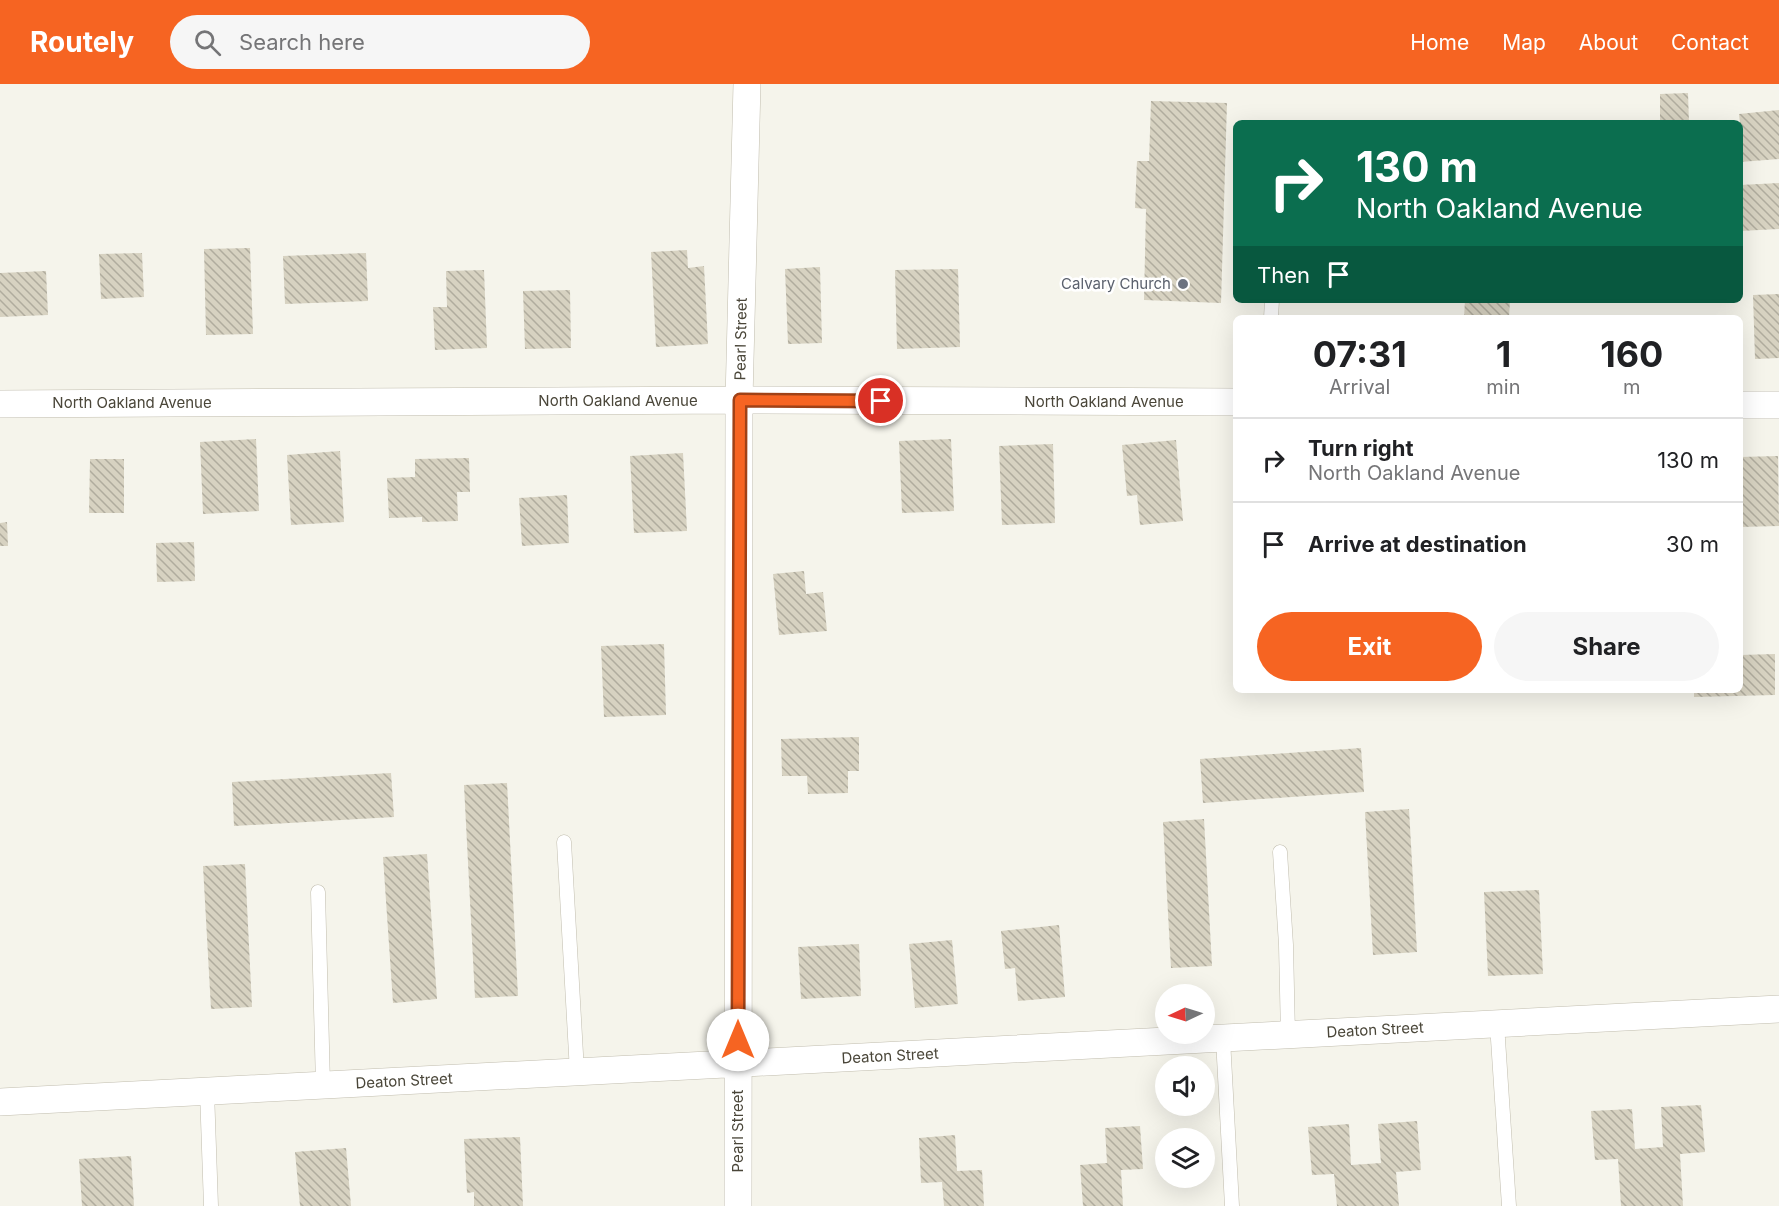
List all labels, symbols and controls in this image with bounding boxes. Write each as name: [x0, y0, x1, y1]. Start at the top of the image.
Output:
search box: [170, 15, 590, 69]
text: Routely: [30, 25, 134, 59]
icon: search: [191, 26, 224, 59]
text: Search here: [239, 29, 365, 55]
text: Home: [1410, 30, 1469, 55]
text: Map: [1502, 30, 1546, 55]
text: About: [1579, 30, 1638, 55]
text: Contact: [1671, 30, 1749, 55]
text: 130 m: [1356, 141, 1478, 192]
icon: right: [1257, 144, 1335, 222]
text: North Oakland Avenue: [1356, 192, 1643, 225]
icon: arrive: [1322, 258, 1355, 291]
text: Then: [1257, 262, 1310, 288]
place label: Calvary Church: [1061, 274, 1171, 293]
marker: Calvary Church: [1176, 277, 1190, 291]
street label: Pearl Street: [730, 297, 751, 381]
text: 07:31: [1313, 332, 1407, 376]
text: 1: [1496, 332, 1511, 376]
text: 160: [1600, 332, 1663, 376]
pin: [855, 375, 906, 426]
text: Arrival: [1329, 375, 1390, 399]
text: min: [1486, 375, 1521, 399]
text: m: [1623, 375, 1641, 399]
icon: arrive: [864, 384, 897, 417]
street label: North Oakland Avenue: [538, 391, 698, 410]
street label: North Oakland Avenue: [1024, 392, 1184, 411]
street label: North Oakland Avenue: [52, 393, 212, 412]
text: Turn right: [1308, 435, 1414, 461]
icon: right: [1257, 444, 1290, 477]
text: 130 m: [1657, 447, 1719, 473]
text: North Oakland Avenue: [1308, 461, 1520, 485]
icon: arrive: [1257, 528, 1290, 561]
text: Arrive at destination: [1308, 531, 1527, 557]
text: 30 m: [1666, 531, 1719, 557]
button: Exit: [1257, 612, 1482, 681]
button: Share: [1494, 612, 1719, 681]
north arrow: [1155, 984, 1215, 1044]
map controls: [1155, 984, 1215, 1188]
position arrow: [706, 1008, 770, 1072]
street label: Deaton Street: [1326, 1017, 1424, 1042]
street label: Deaton Street: [841, 1043, 939, 1068]
button: sound: [1155, 1056, 1215, 1116]
street label: Deaton Street: [355, 1068, 453, 1093]
street label: Pearl Street: [728, 1089, 747, 1172]
button: layers: [1155, 1128, 1215, 1188]

